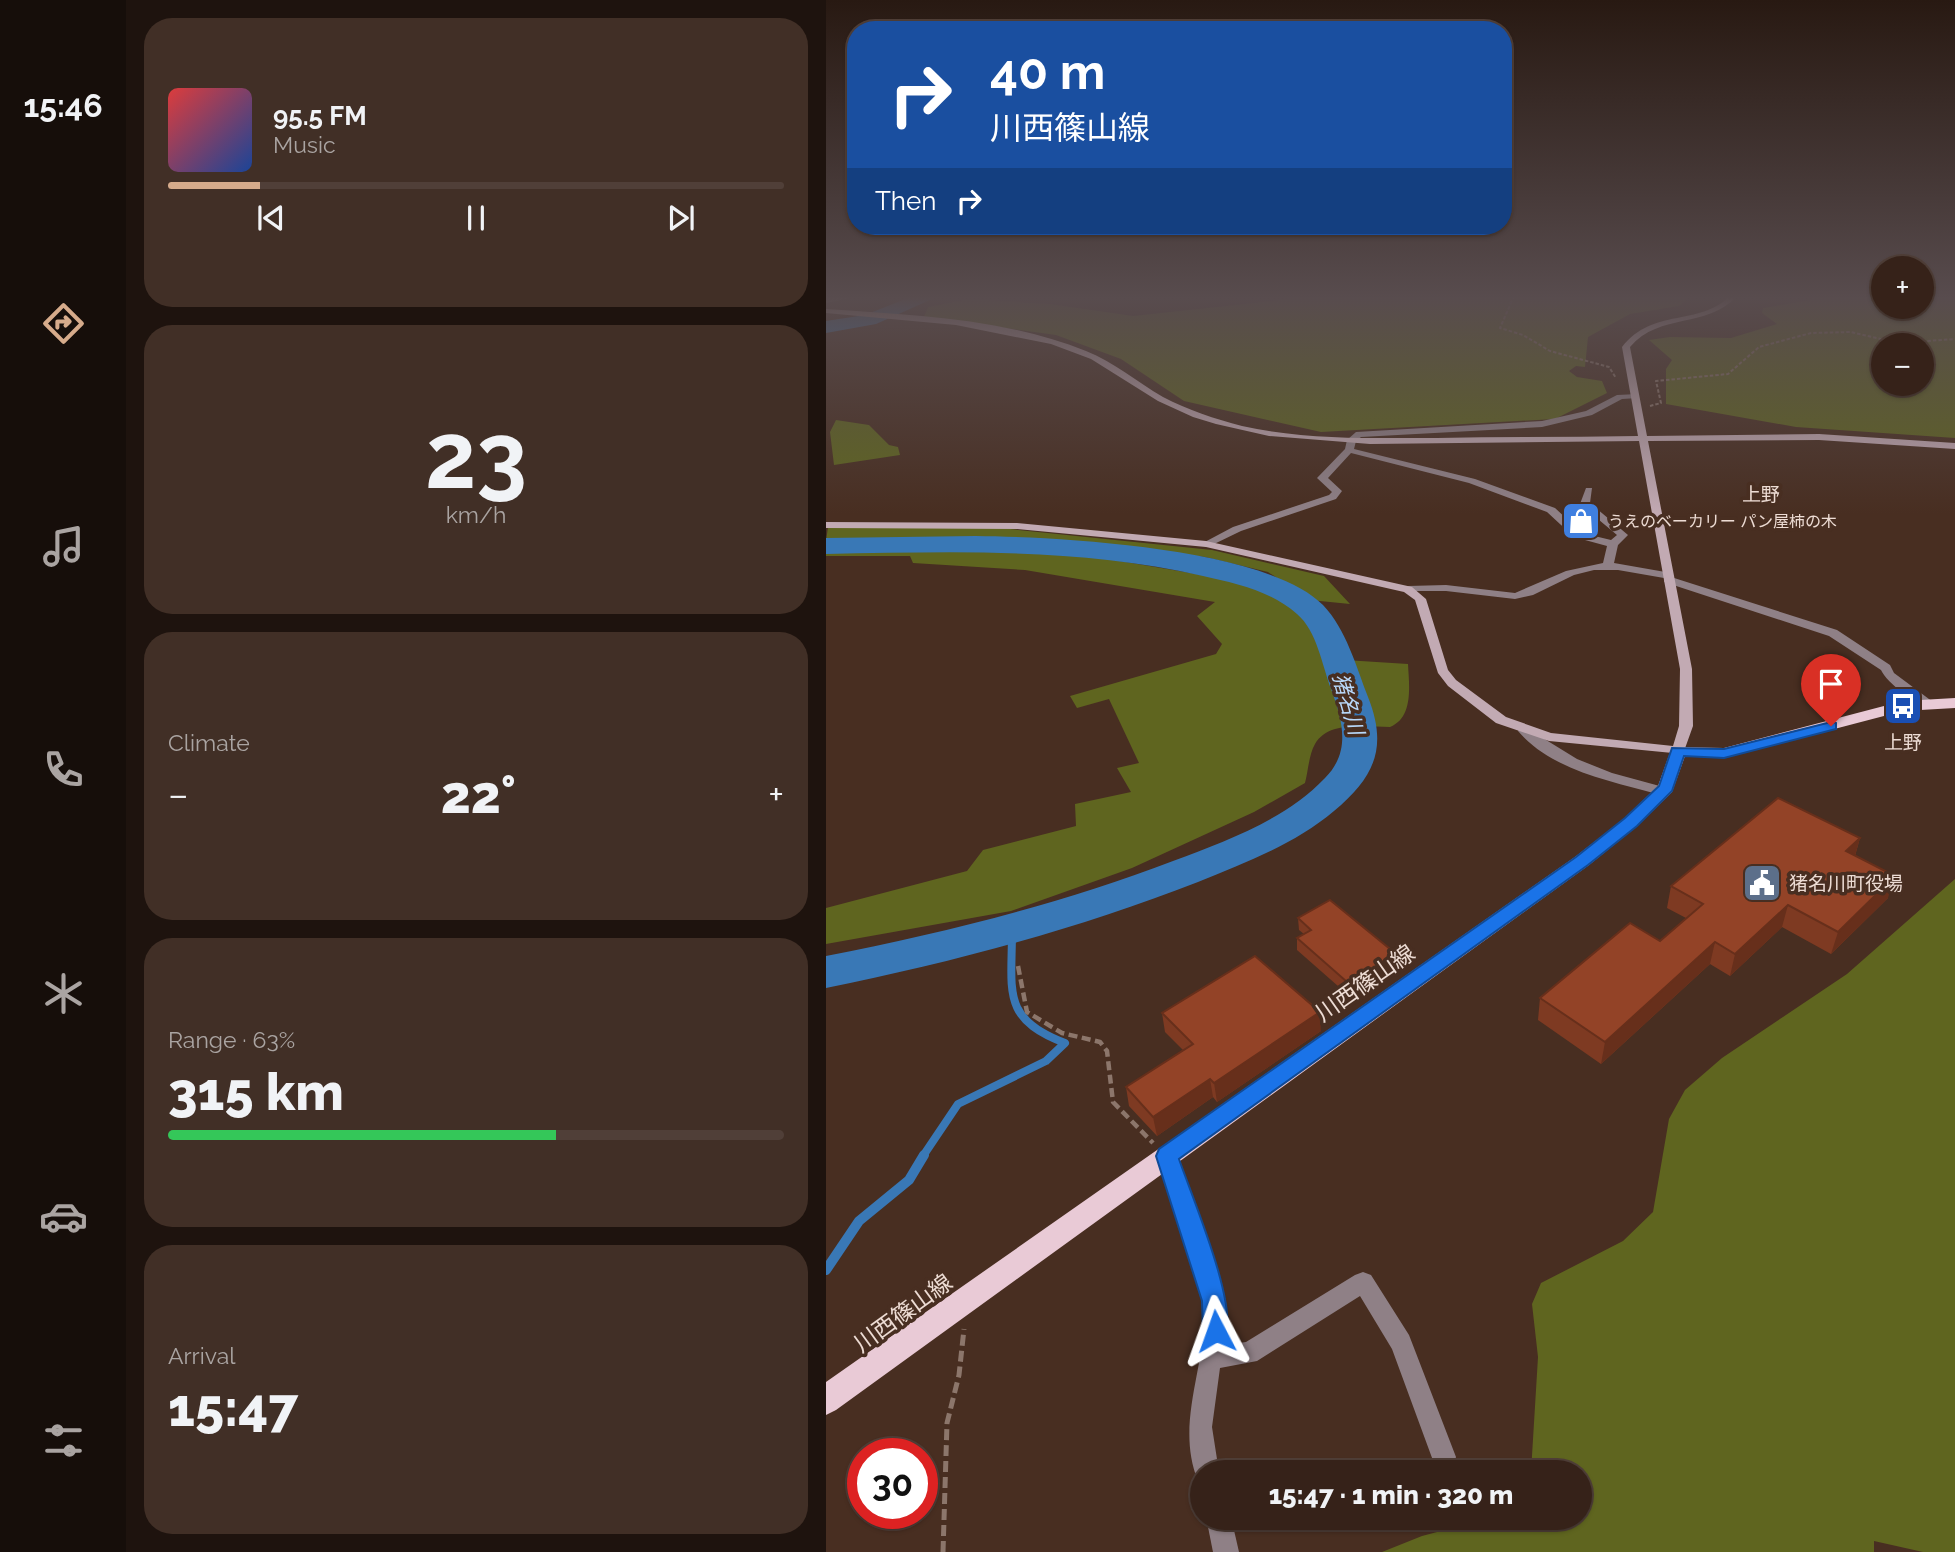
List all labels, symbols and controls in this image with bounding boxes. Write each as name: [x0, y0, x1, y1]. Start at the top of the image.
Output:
text: 40 m: [990, 43, 1105, 100]
icon: right: [875, 49, 966, 140]
text: 15:46: [23, 87, 103, 124]
text: 95.5 FM: [273, 101, 367, 131]
text: 川西篠山線: [990, 109, 1150, 146]
text: Music: [273, 131, 336, 158]
icon: right: [950, 182, 988, 220]
text: Then: [875, 186, 936, 216]
icon: previous: [252, 199, 290, 237]
icon: pause: [457, 199, 495, 237]
icon: next: [662, 199, 700, 237]
map controls: [1871, 256, 1934, 396]
button: +: [1871, 256, 1934, 319]
icon: directions: [39, 299, 88, 348]
button: −: [1871, 333, 1934, 396]
text: 23: [425, 402, 527, 509]
district label: 上野: [1742, 483, 1780, 505]
shop icon: うえのベーカリー パン屋柿の木: [1560, 500, 1602, 542]
text: km/h: [446, 501, 506, 528]
place label: うえのベーカリー パン屋柿の木: [1608, 512, 1837, 531]
icon: music: [39, 522, 88, 571]
pin: [1801, 654, 1861, 726]
icon: arrive: [1812, 665, 1850, 703]
water label: 猪名川: [1328, 670, 1370, 740]
bus stop icon: 上野: [1882, 685, 1924, 727]
text: Climate: [168, 729, 250, 756]
place label: 上野: [1884, 731, 1922, 753]
icon: phone: [39, 745, 88, 794]
text: 22°: [441, 764, 516, 825]
text: −: [168, 772, 188, 817]
text: +: [768, 772, 784, 817]
public building icon: 猪名川町役場: [1741, 862, 1783, 904]
place label: 猪名川町役場: [1789, 872, 1903, 894]
street label: 川西篠山線: [1310, 939, 1420, 1027]
icon: climate: [39, 969, 88, 1018]
text: Range · 63%: [168, 1026, 295, 1053]
text: 315 km: [168, 1061, 344, 1122]
icon: car: [39, 1192, 88, 1241]
street label: 川西篠山線: [848, 1268, 957, 1357]
position arrow: [1179, 1294, 1253, 1368]
text: Arrival: [168, 1342, 235, 1369]
text: 15:47: [168, 1377, 298, 1438]
icon: filters: [39, 1416, 88, 1465]
speed limit sign: 30: [847, 1438, 938, 1529]
text: 15:47 · 1 min · 320 m: [1269, 1480, 1513, 1510]

